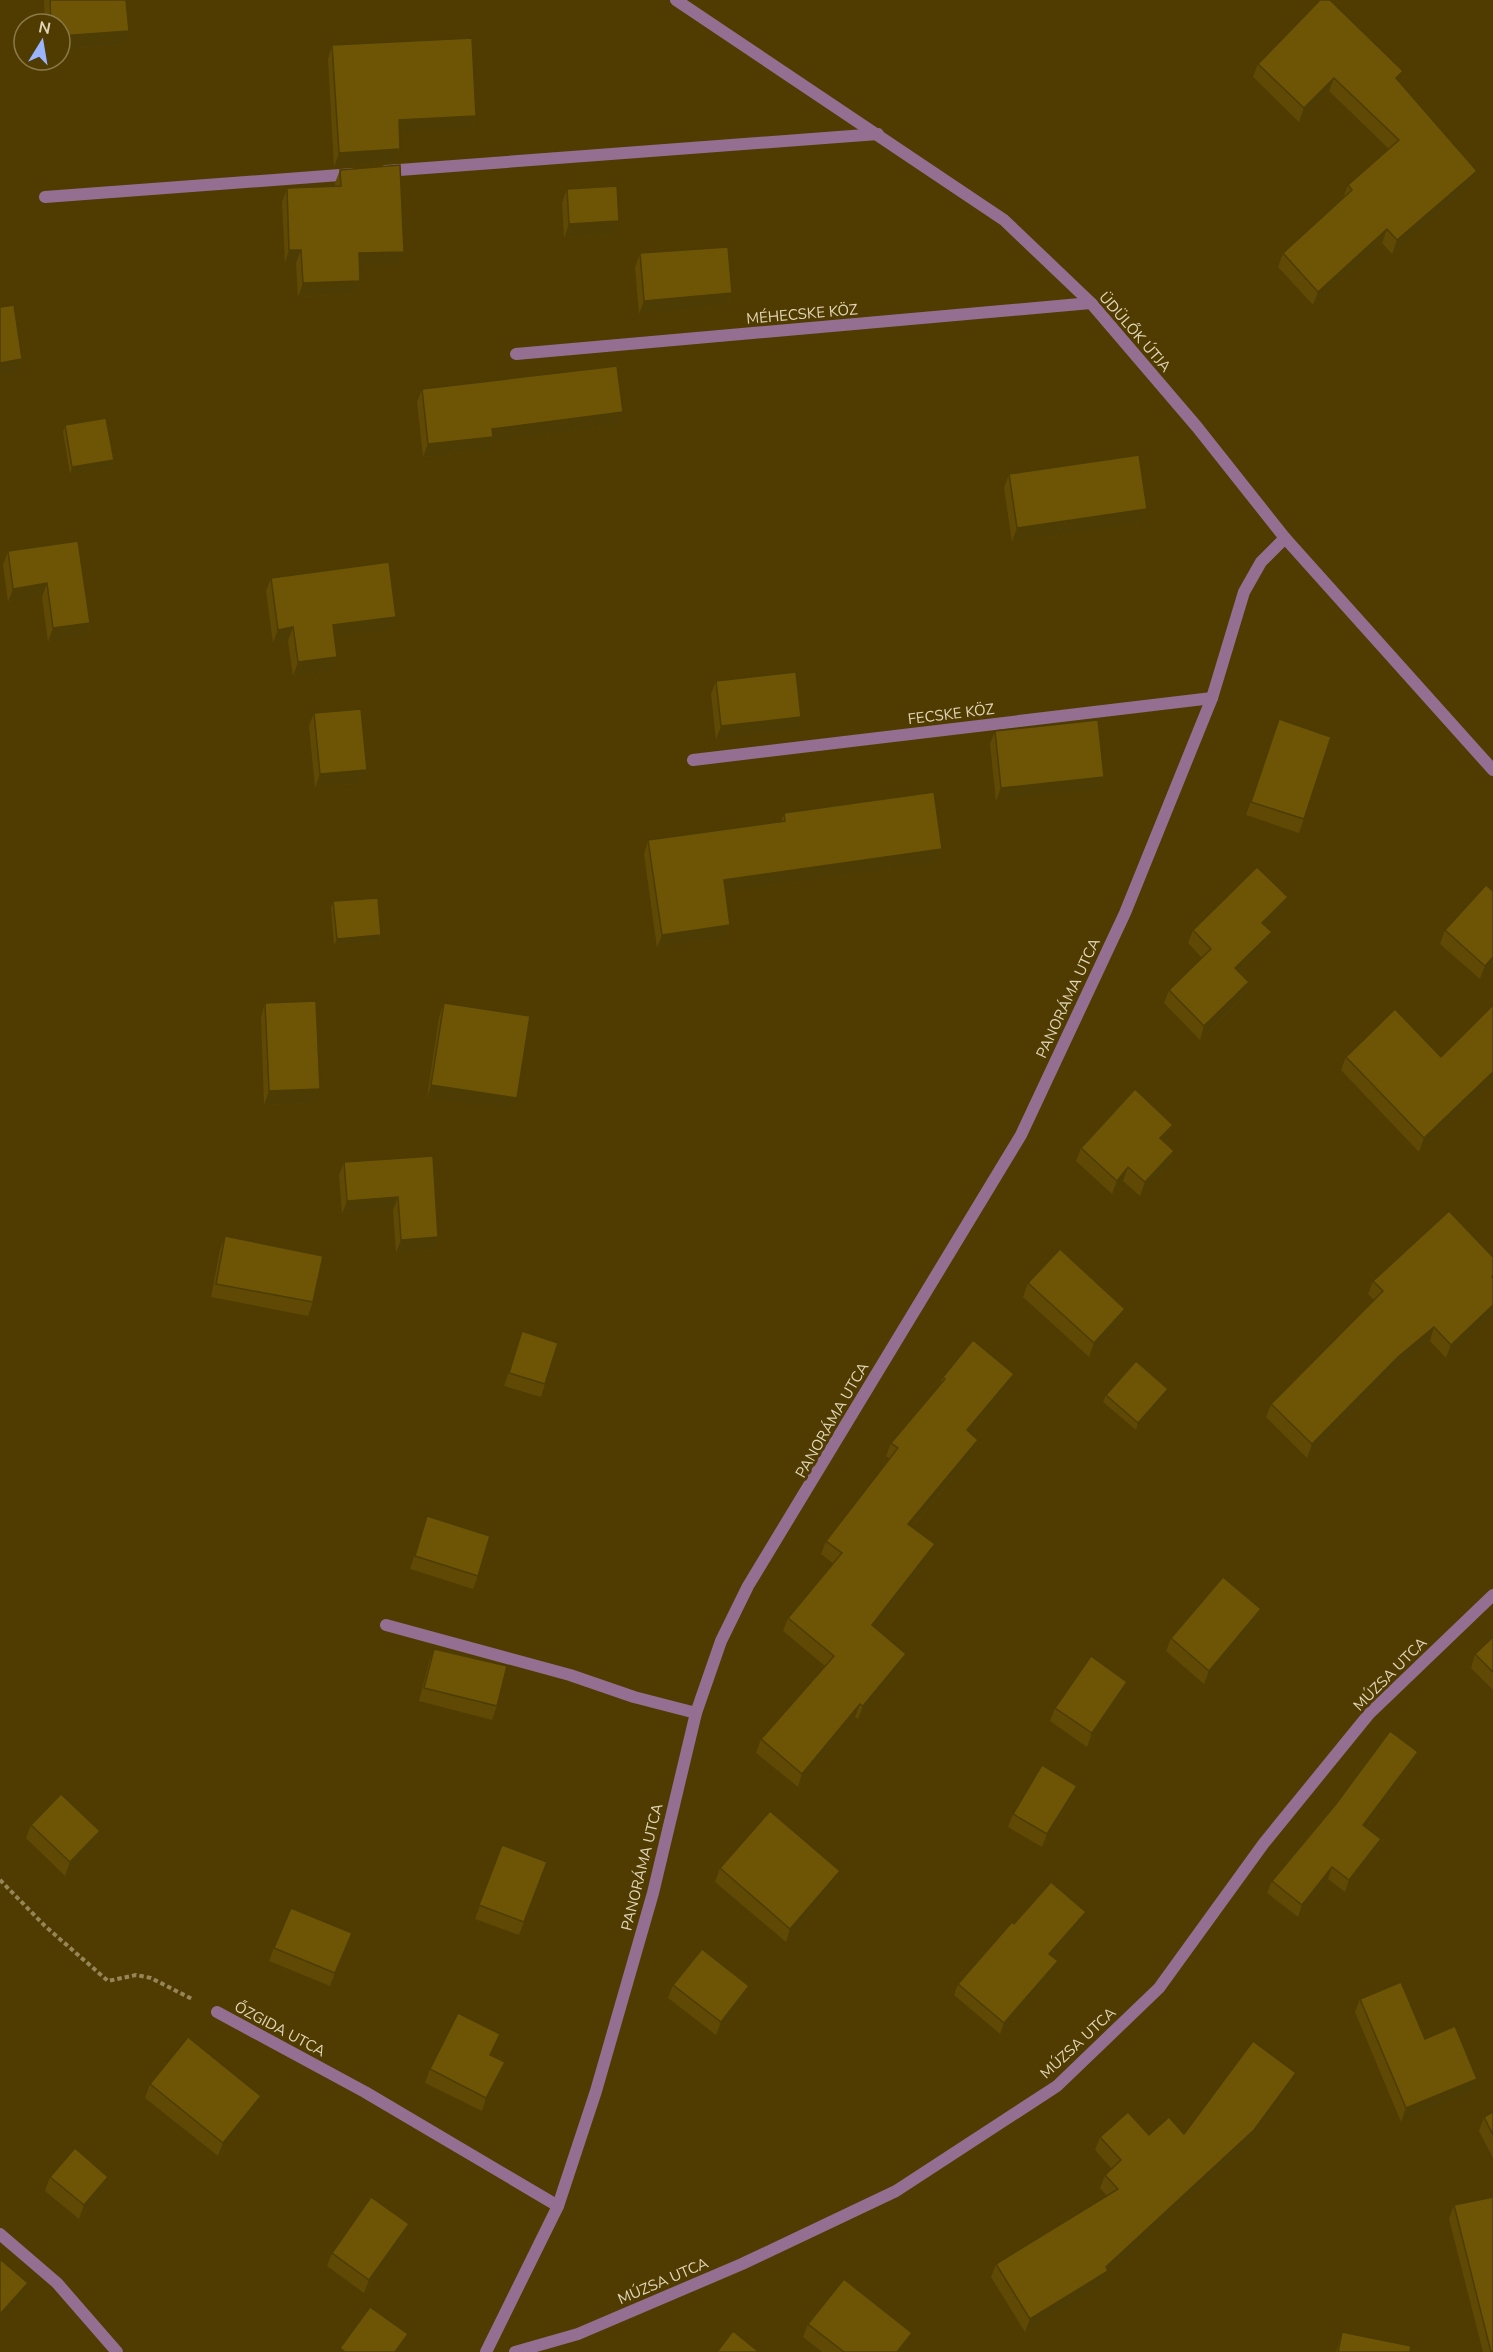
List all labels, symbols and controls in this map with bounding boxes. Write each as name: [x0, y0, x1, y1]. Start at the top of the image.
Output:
north arrow: [12, 12, 72, 72]
text: N: [37, 16, 53, 40]
street label: ÜDÜLŐK ÚTJA: [1095, 287, 1176, 376]
street label: MÉHECSKE KÖZ: [745, 299, 859, 329]
street label: FECSKE KÖZ: [907, 699, 996, 729]
street label: PANORÁMA UTCA: [1031, 935, 1105, 1061]
street label: PANORÁMA UTCA: [791, 1358, 873, 1481]
street label: MÚZSA UTCA: [1348, 1632, 1431, 1715]
street label: PANORÁMA UTCA: [617, 1801, 667, 1933]
street label: ŐZGIDA UTCA: [231, 1997, 329, 2061]
street label: MÚZSA UTCA: [1035, 2002, 1120, 2083]
street label: MÚZSA UTCA: [614, 2252, 711, 2309]

